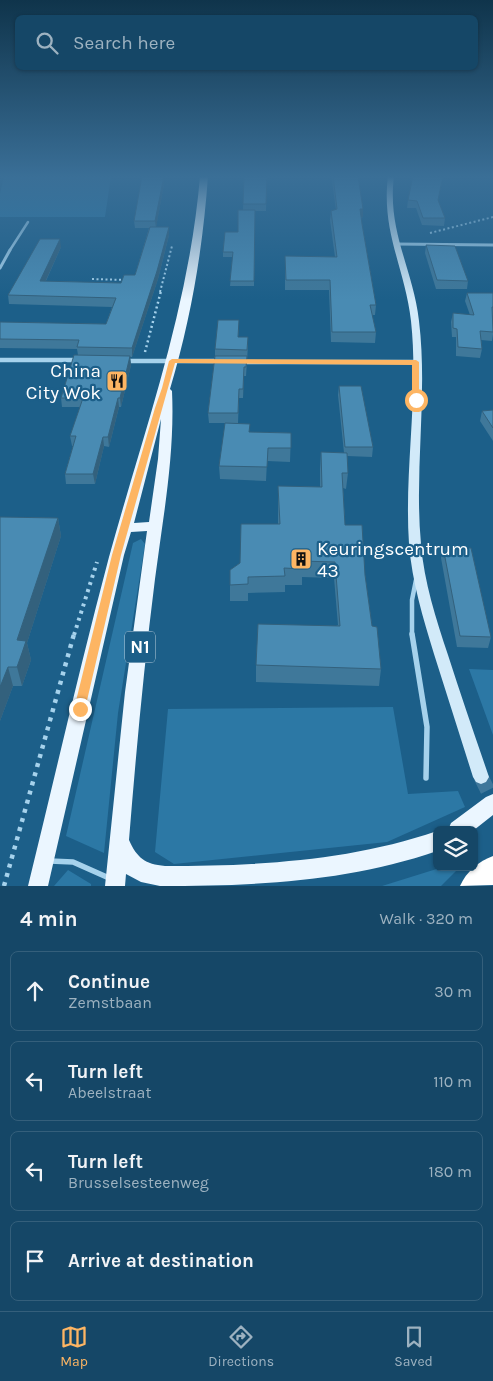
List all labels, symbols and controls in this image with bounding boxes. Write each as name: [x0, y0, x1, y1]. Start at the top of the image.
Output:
search box: [15, 15, 478, 70]
icon: search: [33, 29, 61, 57]
text: Search here: [73, 32, 175, 54]
place label: China City Wok: [26, 360, 101, 404]
restaurant icon: China City Wok: [105, 369, 129, 393]
route start: [405, 389, 428, 412]
place label: Keuringscentrum 43: [317, 538, 469, 582]
building icon: Keuringscentrum 43: [289, 547, 313, 571]
road number: N1: [125, 632, 155, 662]
route end: [69, 698, 92, 721]
map controls: [433, 826, 478, 871]
button: layers: [433, 826, 478, 871]
text: 4 min: [20, 907, 78, 931]
text: Walk · 320 m: [379, 909, 473, 928]
text: Continue: [68, 971, 150, 993]
icon: ahead: [21, 977, 49, 1005]
text: 30 m: [434, 982, 472, 1001]
text: Zemstbaan: [68, 993, 152, 1012]
text: Turn left: [68, 1061, 143, 1083]
icon: left: [21, 1067, 49, 1095]
text: 110 m: [433, 1072, 472, 1091]
text: Abeelstraat: [68, 1083, 151, 1102]
text: Turn left: [68, 1151, 143, 1173]
icon: left: [21, 1157, 49, 1185]
text: 180 m: [429, 1162, 472, 1181]
text: Brusselsesteenweg: [68, 1173, 209, 1192]
icon: arrive: [21, 1247, 49, 1275]
text: Arrive at destination: [68, 1250, 254, 1272]
tab: Map: [60, 1323, 88, 1370]
tab: Directions: [208, 1323, 274, 1370]
tab: Saved: [394, 1323, 433, 1370]

